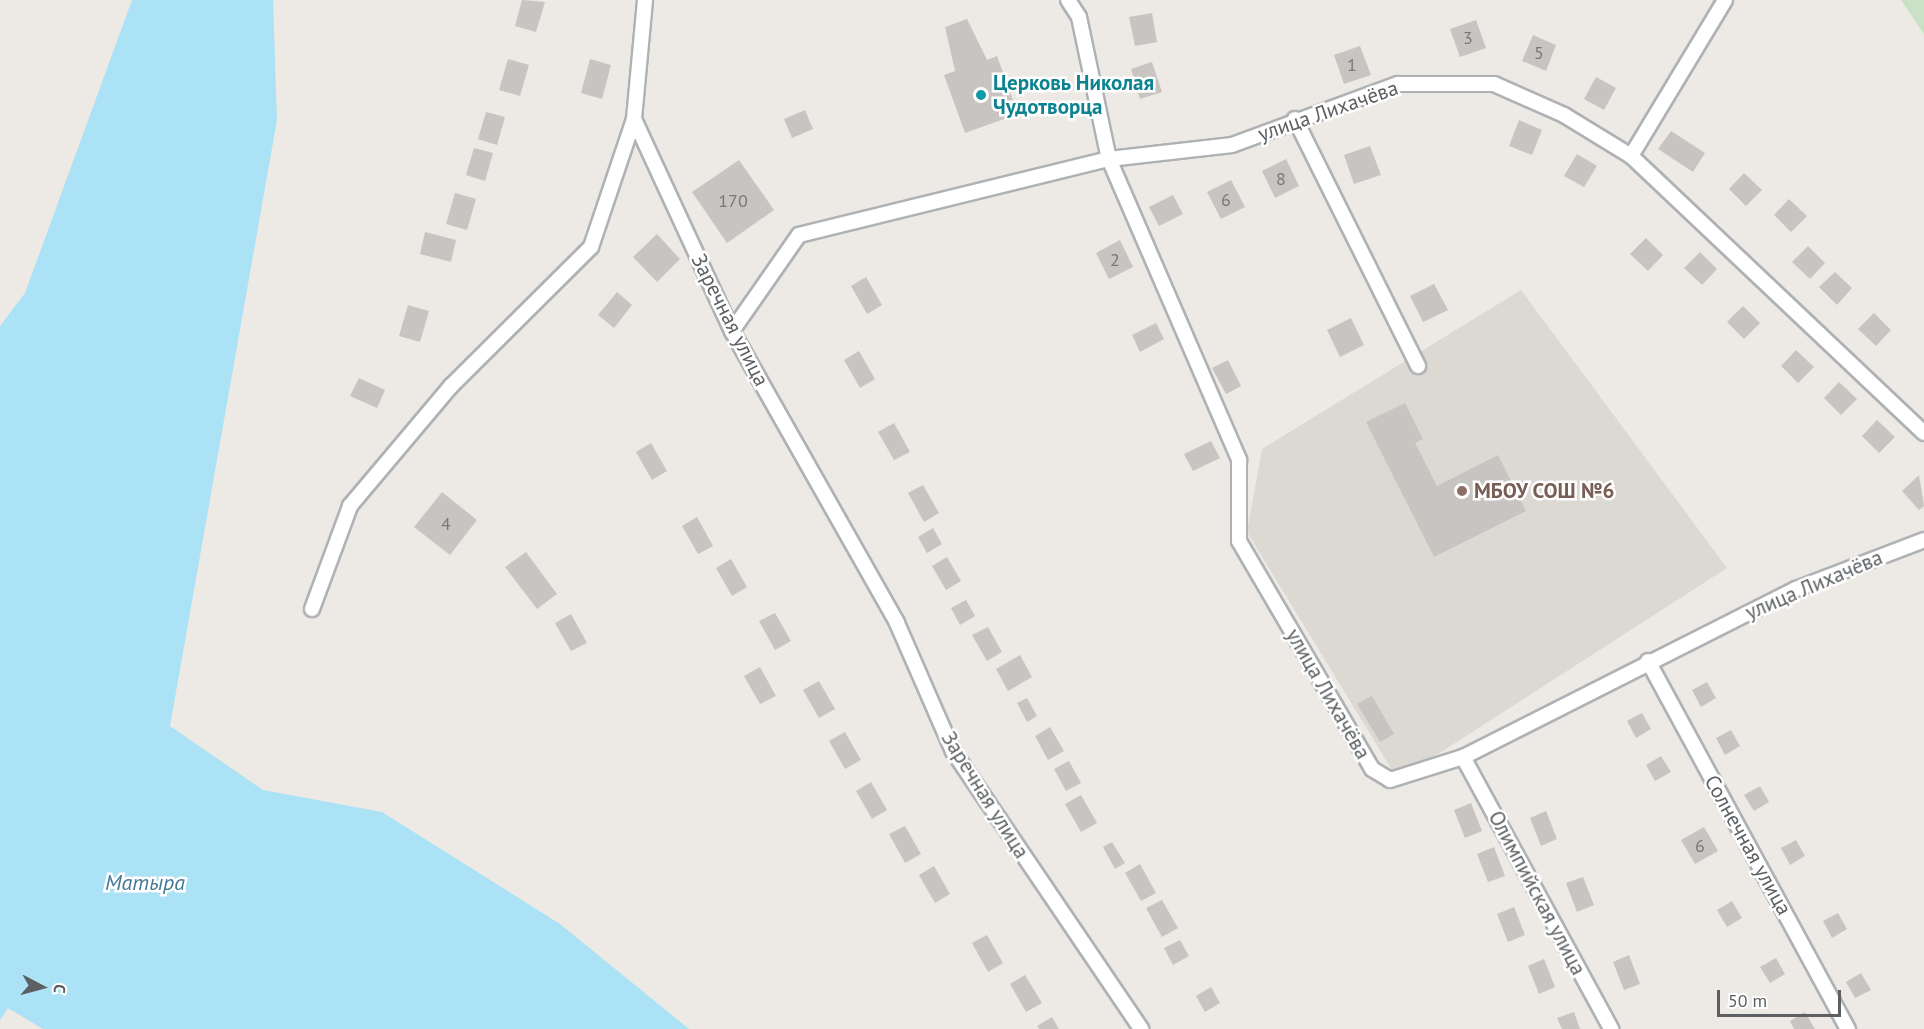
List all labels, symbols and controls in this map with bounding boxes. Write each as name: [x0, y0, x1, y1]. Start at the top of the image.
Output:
house number: 3: [1463, 27, 1473, 49]
house number: 5: [1534, 42, 1544, 64]
house number: 1: [1347, 54, 1357, 76]
place label: Церковь Николая Чудотворца: [993, 70, 1155, 120]
street label: улица Лихачёва: [1255, 75, 1401, 147]
marker: Церковь Николая Чудотворца: [974, 88, 988, 102]
house number: 8: [1276, 168, 1286, 190]
house number: 6: [1221, 189, 1231, 211]
house number: 170: [718, 190, 748, 212]
house number: 2: [1110, 249, 1120, 271]
street label: Заречная улица: [686, 250, 774, 390]
place label: МБОУ СОШ №6: [1474, 478, 1615, 504]
marker: МБОУ СОШ №6: [1455, 484, 1469, 498]
house number: 4: [441, 513, 451, 535]
street label: улица Лихачёва: [1742, 545, 1886, 625]
street label: улица Лихачёва: [1280, 624, 1376, 764]
street label: Заречная улица: [936, 727, 1034, 863]
street label: Солнечная улица: [1699, 771, 1797, 919]
street label: Олимпийская улица: [1483, 807, 1591, 979]
house number: 6: [1695, 835, 1705, 857]
water label: Матыра: [105, 870, 185, 896]
north arrow: [12, 957, 72, 1017]
scale bar: [1720, 978, 1844, 1016]
text: С: [49, 983, 70, 994]
text: 50 m: [1728, 989, 1767, 1012]

